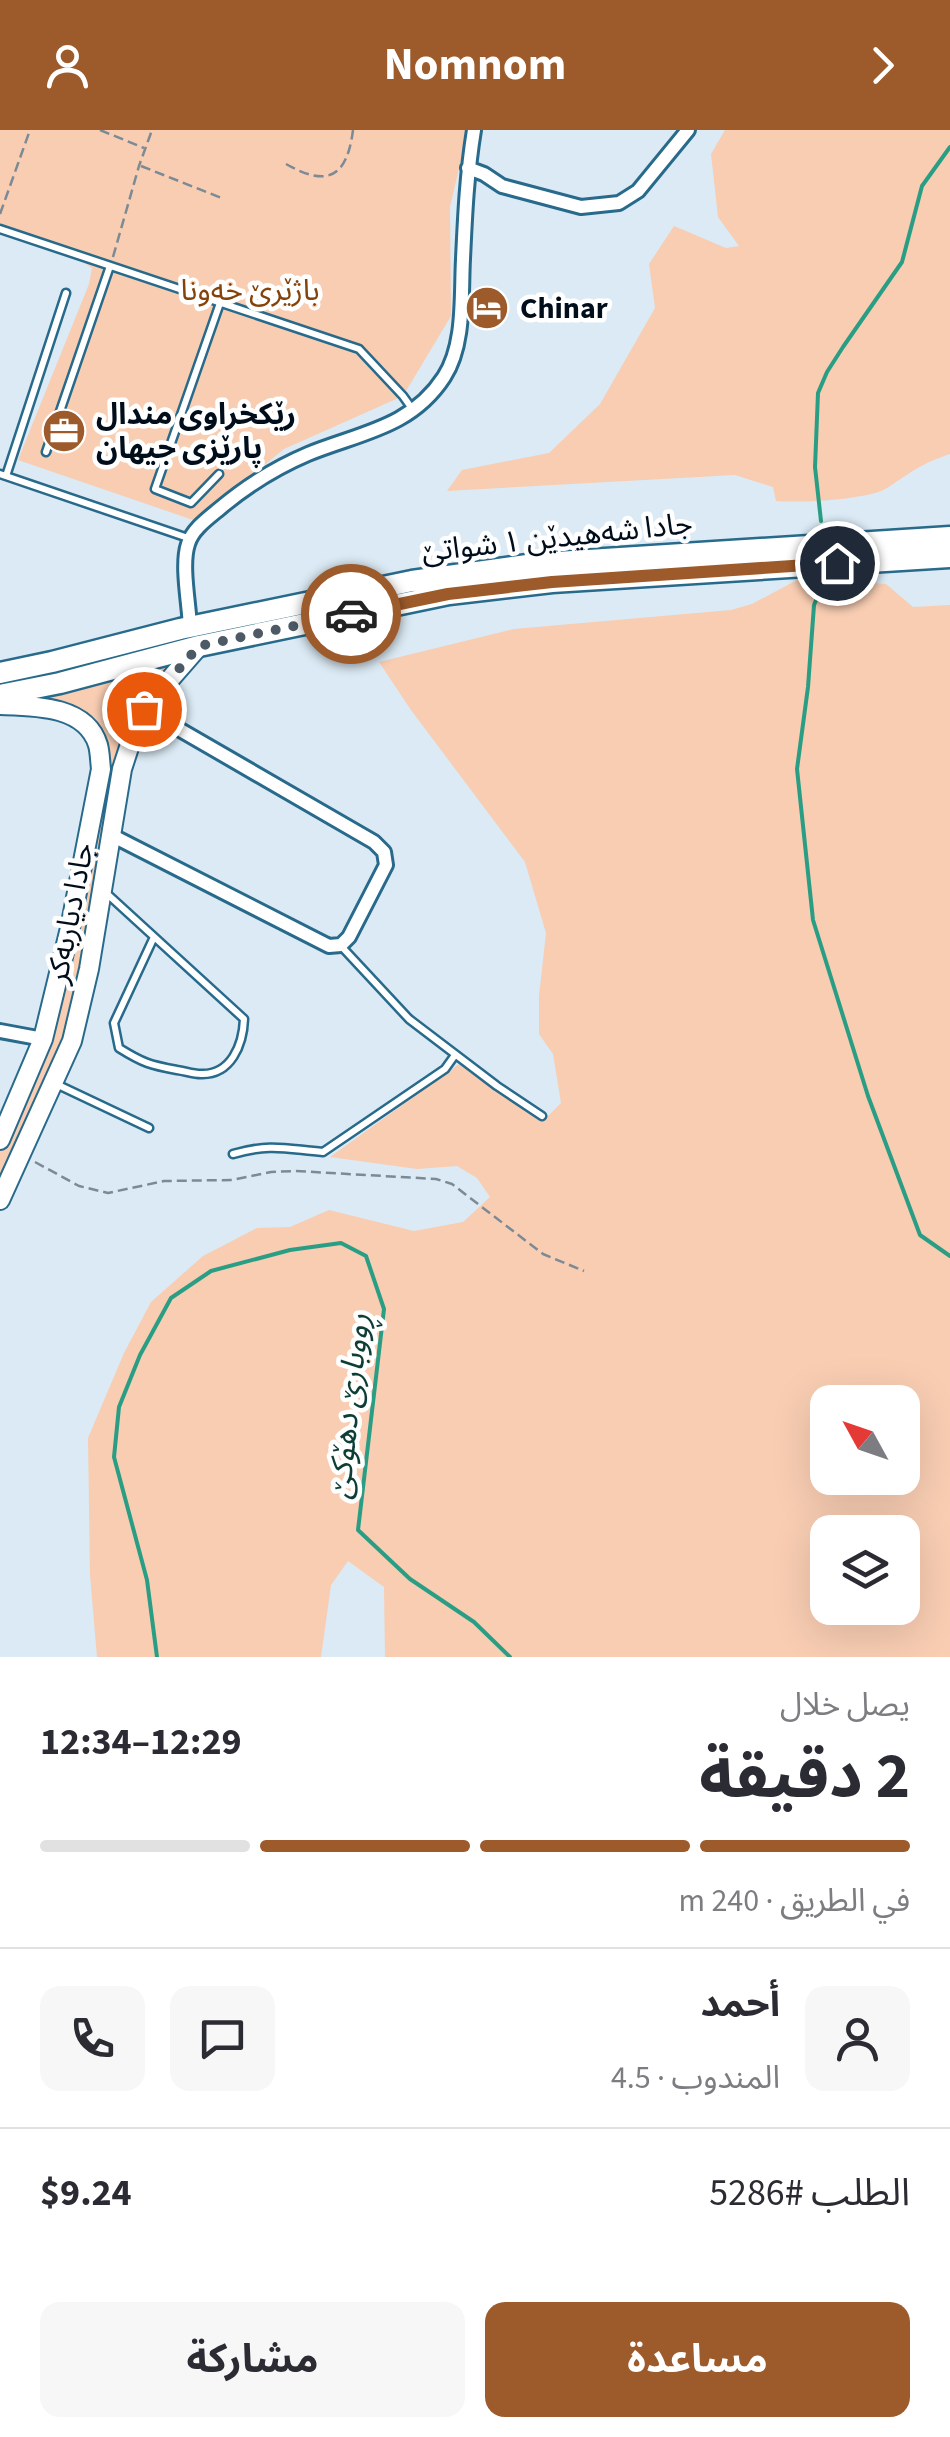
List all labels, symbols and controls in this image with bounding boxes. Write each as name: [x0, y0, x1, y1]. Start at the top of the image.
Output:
text: Nomnom: [384, 33, 566, 97]
icon: person: [40, 38, 95, 93]
icon: forward: [855, 38, 910, 93]
park label: باژێرێ خه‌ونا: [180, 269, 320, 312]
hotel icon: Chinar: [464, 285, 510, 331]
place label: Chinar: [520, 287, 608, 330]
place label: رێکخراوی مندال پارێزی جیهان: [96, 393, 296, 470]
office icon: رێکخراوی مندال پارێزی جیهان: [41, 408, 87, 454]
street label: جادا شەهیدێن ١ شواتێ: [419, 502, 695, 573]
pin: [795, 521, 880, 606]
icon: home: [810, 536, 865, 591]
courier: [301, 564, 401, 664]
icon: car: [324, 587, 379, 642]
pin: [102, 667, 187, 752]
icon: bag: [117, 682, 172, 737]
street label: جادا دیاربه‌كر: [36, 839, 105, 988]
water label: ڕووبارێ دهۆكێ: [316, 1311, 384, 1501]
north arrow: [810, 1385, 920, 1495]
map controls: [810, 1385, 920, 1625]
button: layers: [810, 1515, 920, 1625]
text: يصل خلال: [780, 1682, 910, 1728]
text: 12:29–12:34: [40, 1715, 242, 1769]
text: 2 دقيقة: [699, 1730, 910, 1823]
text: في الطريق · 240 m: [679, 1878, 910, 1924]
text: أحمد: [700, 1977, 780, 2031]
button: phone: [40, 1986, 145, 2091]
button: chat: [170, 1986, 275, 2091]
button: person: [805, 1986, 910, 2091]
text: المندوب · 4.5: [611, 2055, 780, 2101]
text: $9.24: [40, 2166, 132, 2220]
text: الطلب #5286: [709, 2166, 910, 2220]
button: مشاركة: [40, 2302, 465, 2417]
button: مساعدة: [485, 2302, 910, 2417]

